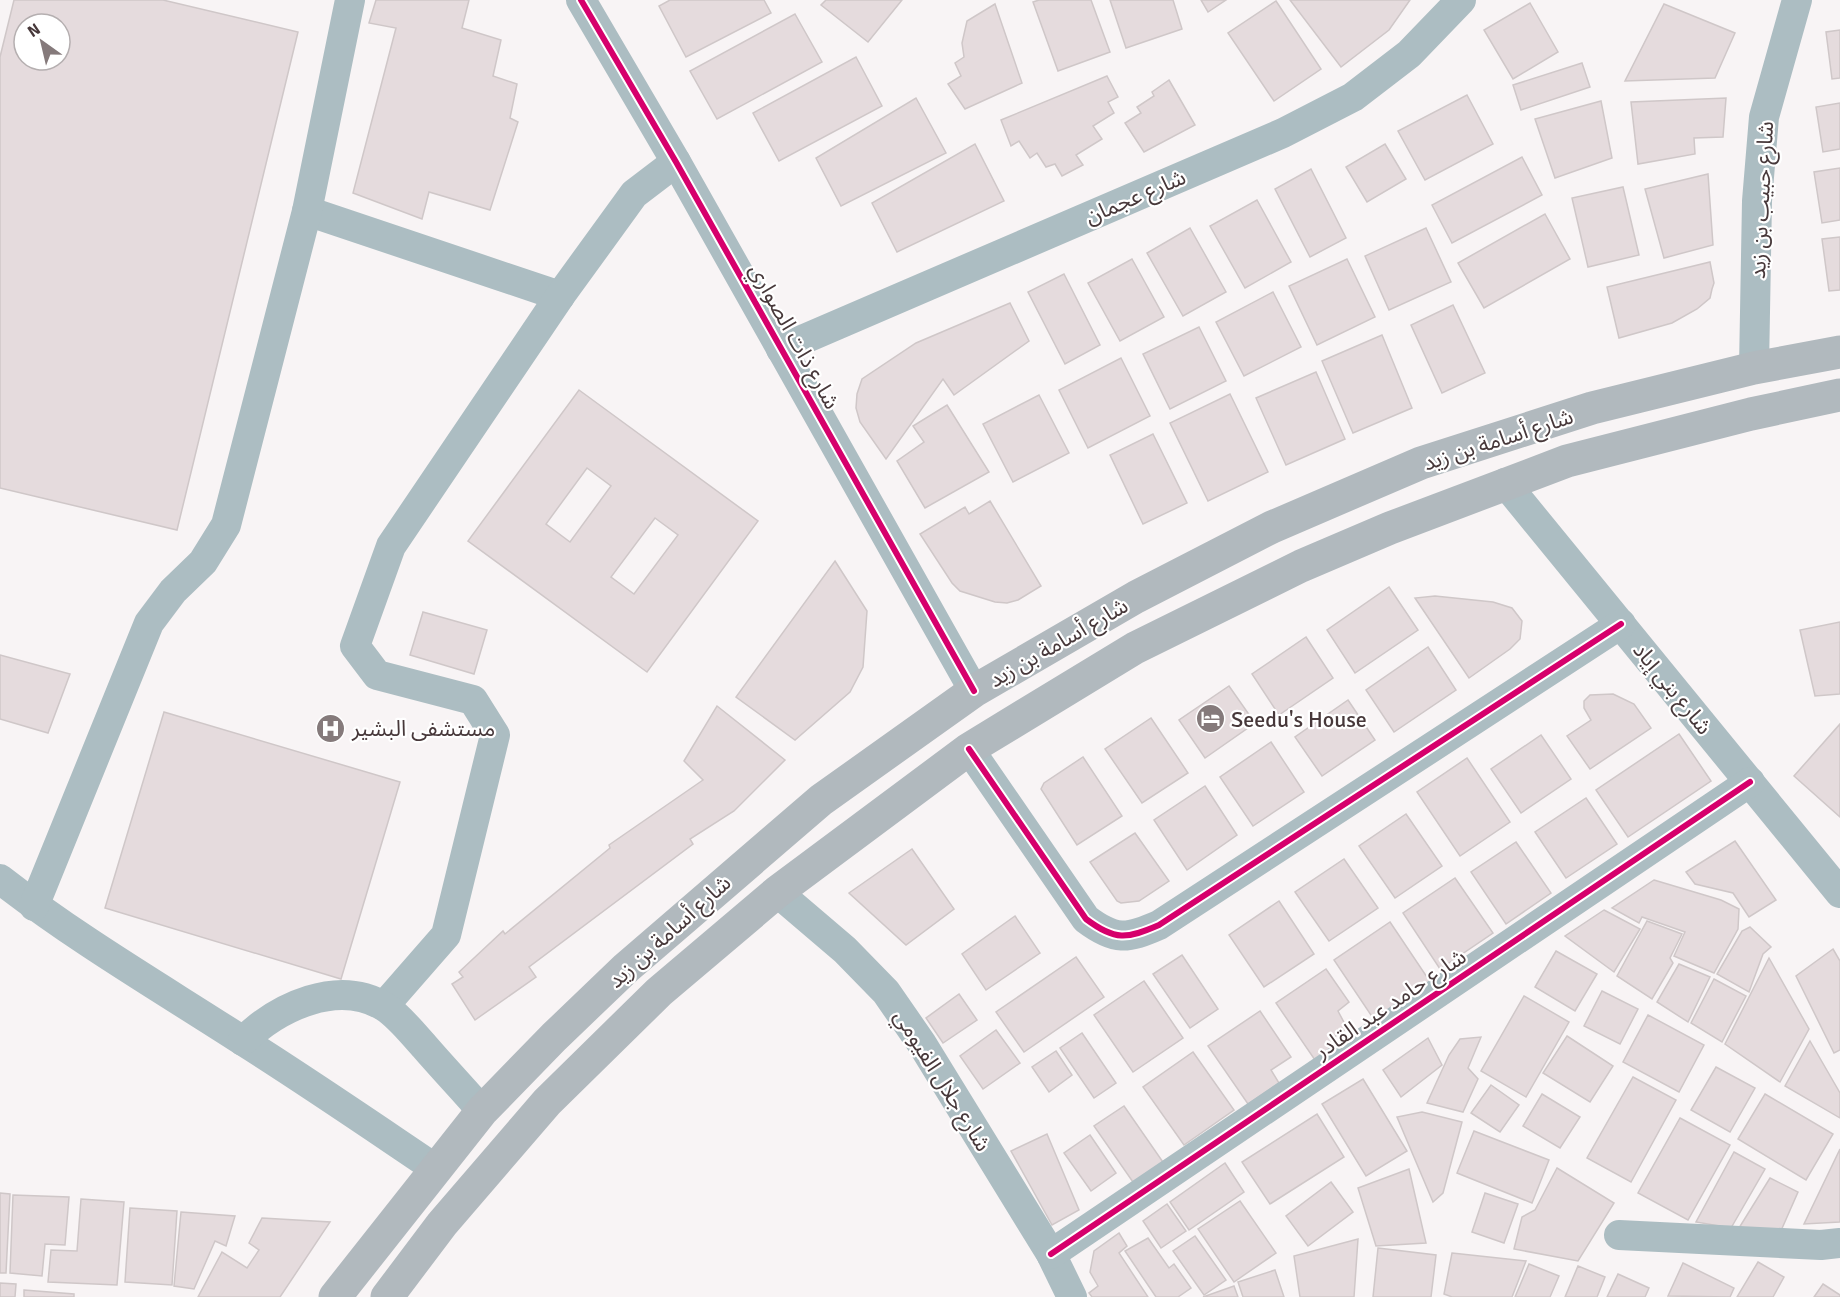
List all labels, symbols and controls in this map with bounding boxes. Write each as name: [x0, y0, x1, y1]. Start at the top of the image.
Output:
north arrow: [12, 12, 72, 72]
text: N: [24, 19, 44, 42]
street label: شارع حبيب بن زيد: [1744, 121, 1782, 280]
street label: شارع عجمان: [1081, 163, 1191, 233]
street label: شارع ذات الصواري: [741, 259, 846, 415]
street label: شارع أسامة بن زيد: [1420, 403, 1578, 479]
street label: شارع أسامة بن زيد: [984, 592, 1134, 696]
street label: شارع بني إياد: [1625, 637, 1718, 742]
hotel icon: Seedu's House: [1194, 703, 1226, 735]
place label: Seedu's House: [1231, 706, 1367, 733]
hospital icon: مستشفى البشير: [315, 712, 347, 744]
place label: مستشفى البشير: [351, 715, 495, 742]
street label: شارع أسامة بن زيد: [602, 869, 738, 996]
street label: شارع حامد عبد القادر: [1308, 943, 1473, 1067]
street label: شارع جلال الفيومي: [886, 1004, 997, 1158]

